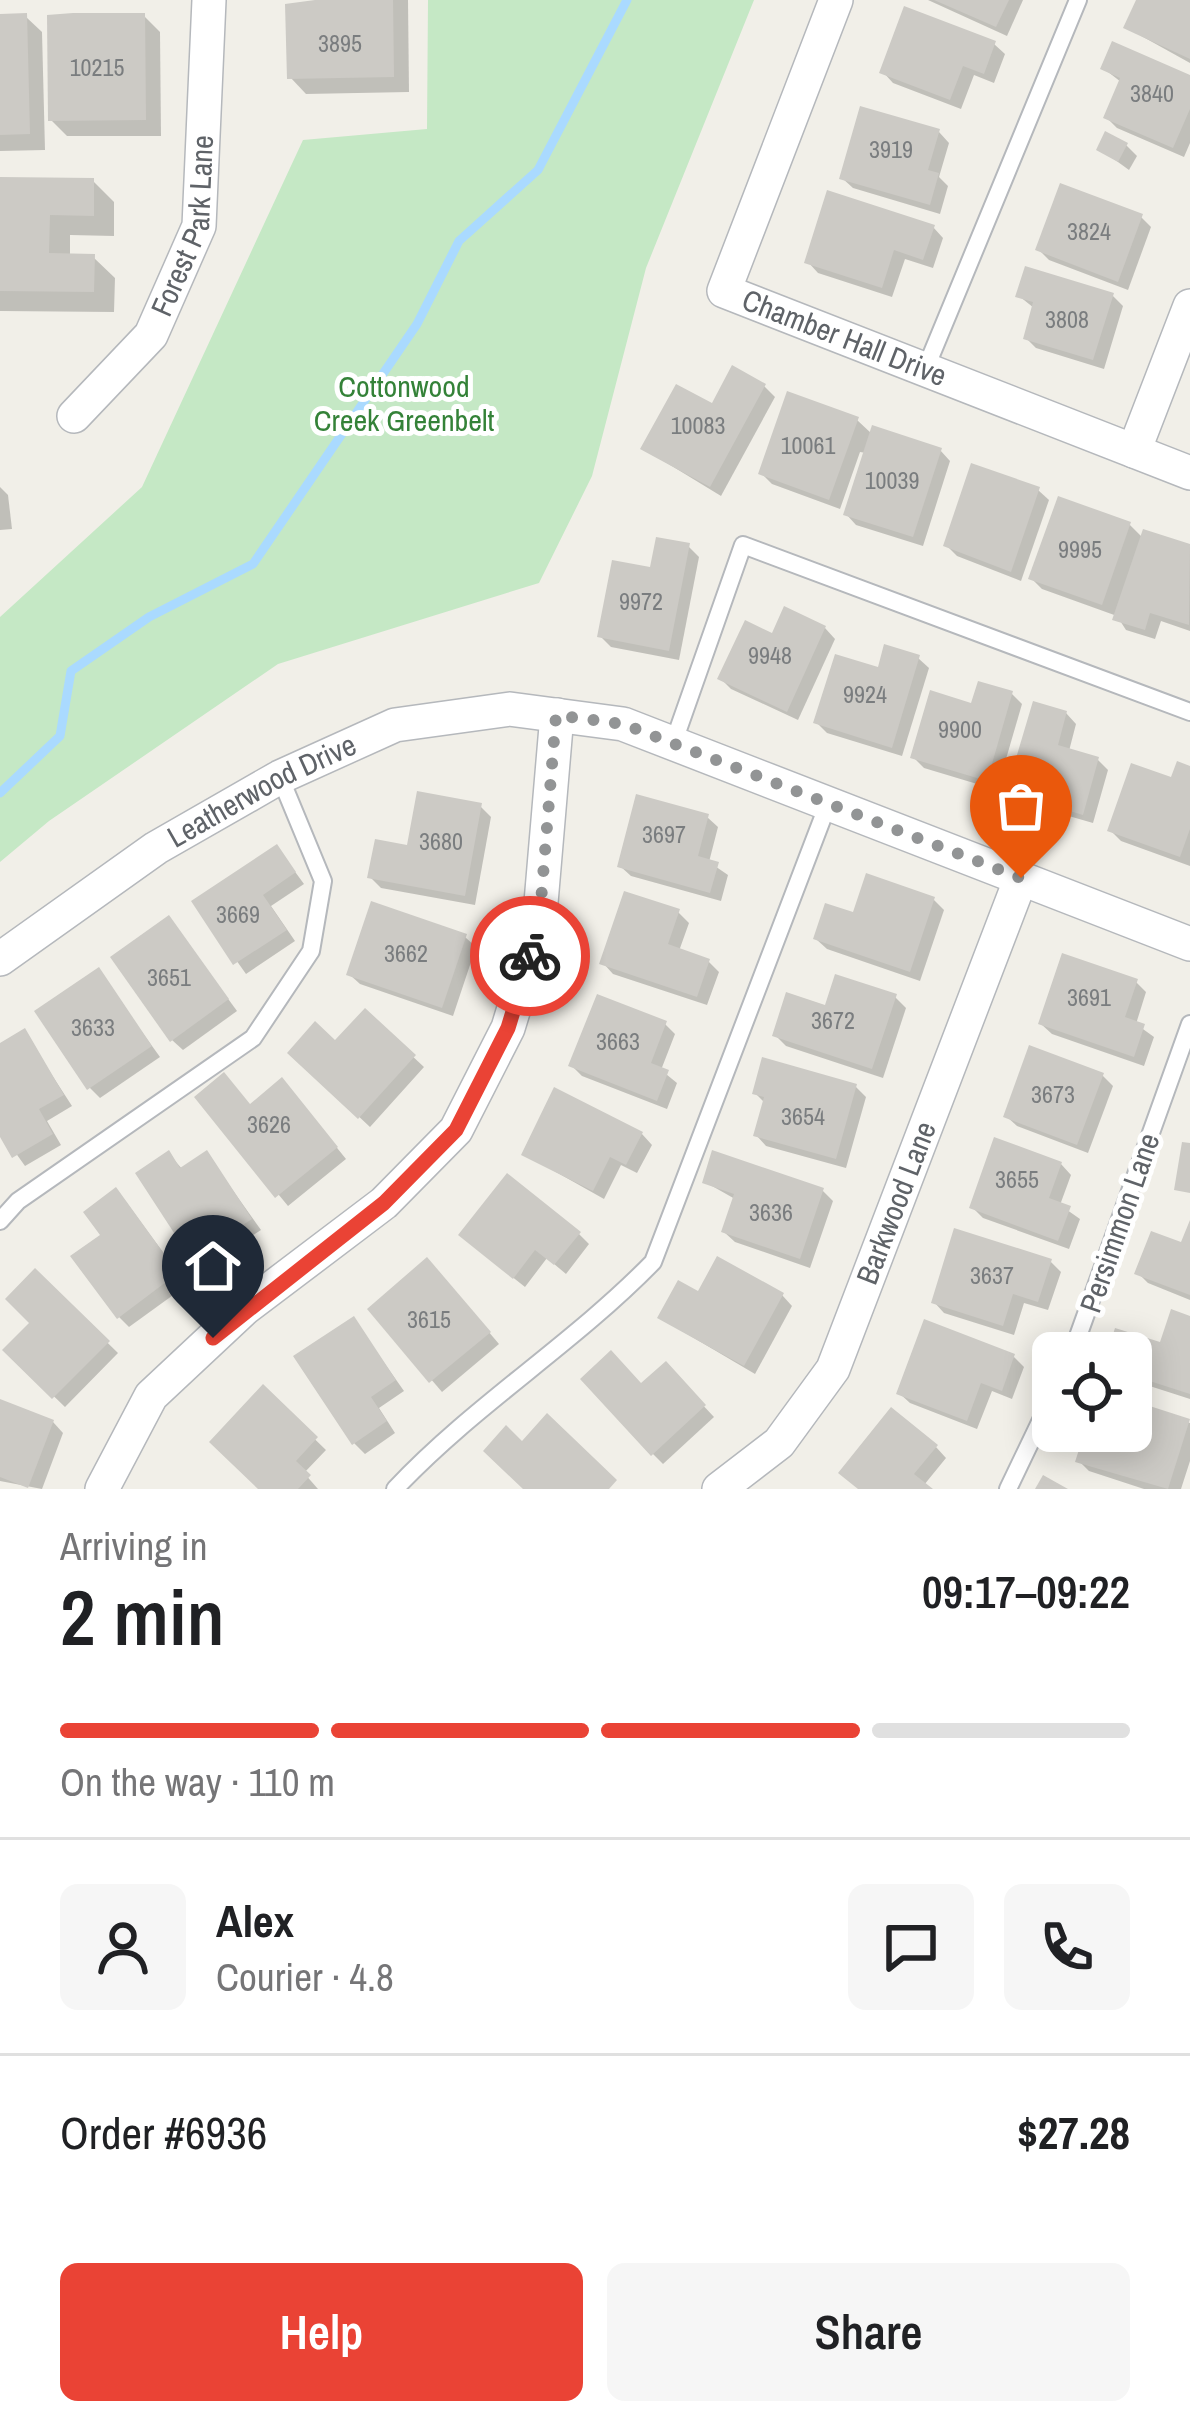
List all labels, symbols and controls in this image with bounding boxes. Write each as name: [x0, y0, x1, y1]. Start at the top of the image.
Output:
house number: 3895: [318, 27, 362, 59]
house number: 10215: [70, 51, 124, 83]
house number: 3840: [1130, 77, 1174, 109]
house number: 3919: [869, 133, 913, 165]
street label: Forest Park Lane: [141, 134, 222, 322]
house number: 3824: [1067, 215, 1111, 247]
street label: Chamber Hall Drive: [737, 279, 953, 395]
house number: 3808: [1045, 303, 1089, 335]
park label: Cottonwood Creek Greenbelt: [314, 366, 494, 440]
house number: 10083: [671, 409, 725, 441]
house number: 10061: [781, 429, 835, 461]
house number: 10039: [865, 464, 919, 496]
house number: 9995: [1058, 533, 1102, 565]
house number: 9972: [619, 585, 663, 617]
house number: 9948: [748, 639, 792, 671]
house number: 9924: [843, 678, 887, 710]
house number: 9900: [938, 713, 982, 745]
street label: Leatherwood Drive: [160, 724, 362, 856]
pin: [970, 755, 1072, 878]
icon: bag: [988, 773, 1054, 839]
house number: 3697: [642, 818, 686, 850]
house number: 3680: [419, 825, 463, 857]
courier: [470, 896, 590, 1016]
house number: 3669: [216, 898, 260, 930]
icon: bike: [497, 923, 563, 989]
house number: 3662: [384, 937, 428, 969]
house number: 3651: [147, 961, 191, 993]
house number: 3691: [1067, 981, 1111, 1013]
house number: 3672: [811, 1004, 855, 1036]
house number: 3633: [71, 1011, 115, 1043]
house number: 3663: [596, 1025, 640, 1057]
house number: 3673: [1031, 1078, 1075, 1110]
house number: 3654: [781, 1100, 825, 1132]
house number: 3626: [247, 1108, 291, 1140]
street label: Barkwood Lane: [846, 1116, 945, 1290]
street label: Persimmon Lane: [1070, 1128, 1168, 1318]
house number: 3655: [995, 1163, 1039, 1195]
house number: 3636: [749, 1196, 793, 1228]
pin: [162, 1215, 264, 1338]
icon: home: [180, 1233, 246, 1299]
house number: 3637: [970, 1259, 1014, 1291]
house number: 3615: [407, 1303, 451, 1335]
map controls: [1032, 1332, 1152, 1452]
button: locate: [1032, 1332, 1152, 1452]
text: Arriving in: [60, 1520, 208, 1572]
text: 09:17–09:22: [922, 1561, 1130, 1622]
text: 2 min: [60, 1564, 225, 1669]
text: On the way · 110 m: [60, 1756, 335, 1808]
button: person: [60, 1884, 186, 2010]
button: chat: [848, 1884, 974, 2010]
button: phone: [1004, 1884, 1130, 2010]
text: Alex: [216, 1890, 294, 1951]
text: Courier · 4.8: [216, 1951, 394, 2003]
text: Order #6936: [60, 2102, 267, 2163]
text: $27.28: [1017, 2102, 1130, 2163]
button: Help: [60, 2263, 583, 2401]
button: Share: [607, 2263, 1130, 2401]

